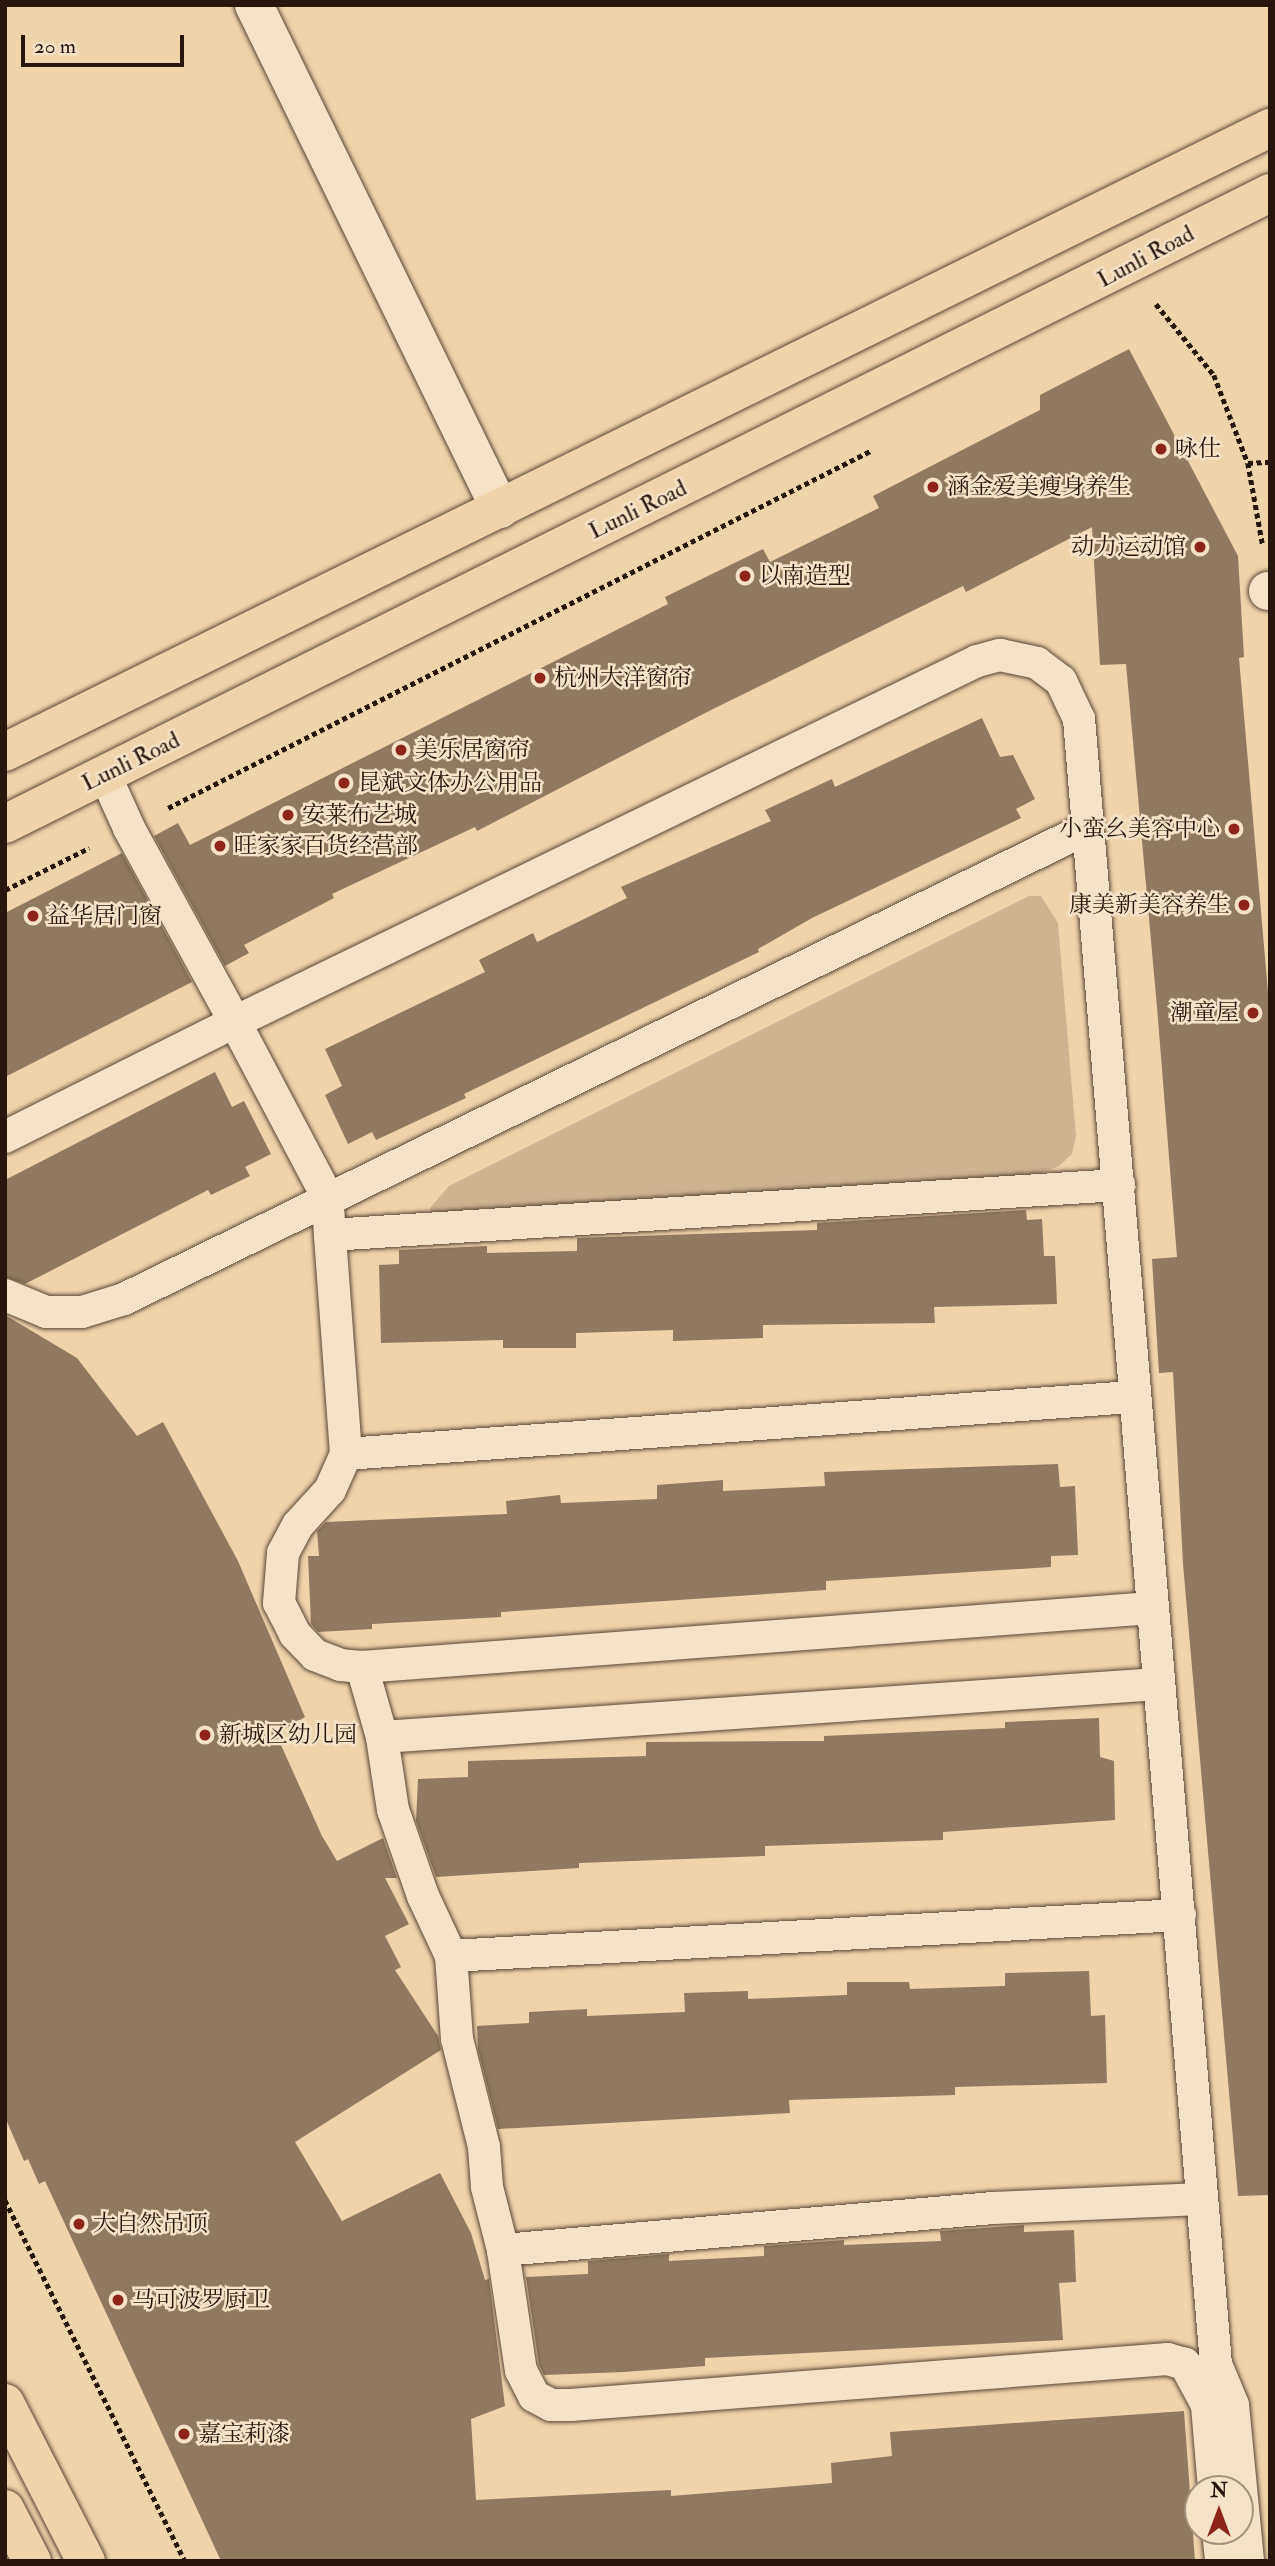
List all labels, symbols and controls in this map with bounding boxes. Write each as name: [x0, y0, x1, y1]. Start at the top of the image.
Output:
scale bar: [24, 21, 187, 65]
text: 20 m: [34, 33, 76, 60]
street label: Lunli Road: [1093, 220, 1199, 294]
place label: 咏仕: [1175, 435, 1221, 463]
marker: 咏仕: [1153, 441, 1169, 457]
place label: 涵金爱美瘦身养生: [947, 473, 1131, 501]
street label: Lunli Road: [585, 475, 691, 545]
marker: 涵金爱美瘦身养生: [925, 479, 941, 495]
place label: 动力运动馆: [1071, 533, 1186, 561]
marker: 动力运动馆: [1192, 539, 1208, 555]
place label: 以南造型: [759, 562, 851, 590]
marker: 以南造型: [737, 568, 753, 584]
place label: 杭州大洋窗帘: [554, 664, 692, 692]
marker: 杭州大洋窗帘: [532, 670, 548, 686]
street label: Lunli Road: [78, 727, 184, 797]
place label: 美乐居窗帘: [415, 736, 530, 764]
marker: 美乐居窗帘: [393, 742, 409, 758]
place label: 昆斌文体办公用品: [358, 769, 542, 797]
marker: 昆斌文体办公用品: [336, 775, 352, 791]
place label: 安莱布艺城: [302, 801, 417, 829]
marker: 安莱布艺城: [280, 807, 296, 823]
place label: 小蛮幺美容中心: [1059, 815, 1220, 843]
marker: 小蛮幺美容中心: [1226, 821, 1242, 837]
place label: 旺家家百货经营部: [234, 832, 418, 860]
marker: 旺家家百货经营部: [212, 838, 228, 854]
place label: 康美新美容养生: [1069, 891, 1230, 919]
marker: 康美新美容养生: [1236, 897, 1252, 913]
place label: 益华居门窗: [47, 902, 162, 930]
marker: 益华居门窗: [25, 908, 41, 924]
place label: 潮童屋: [1170, 999, 1239, 1027]
marker: 潮童屋: [1245, 1005, 1261, 1021]
place label: 新城区幼儿园: [219, 1721, 357, 1749]
marker: 新城区幼儿园: [197, 1727, 213, 1743]
place label: 大自然吊顶: [93, 2210, 208, 2238]
marker: 大自然吊顶: [71, 2216, 87, 2232]
place label: 马可波罗厨卫: [132, 2286, 270, 2314]
marker: 马可波罗厨卫: [110, 2292, 126, 2308]
place label: 嘉宝莉漆: [198, 2420, 290, 2448]
marker: 嘉宝莉漆: [176, 2426, 192, 2442]
north arrow: [1184, 2475, 1254, 2545]
text: N: [1210, 2479, 1228, 2503]

